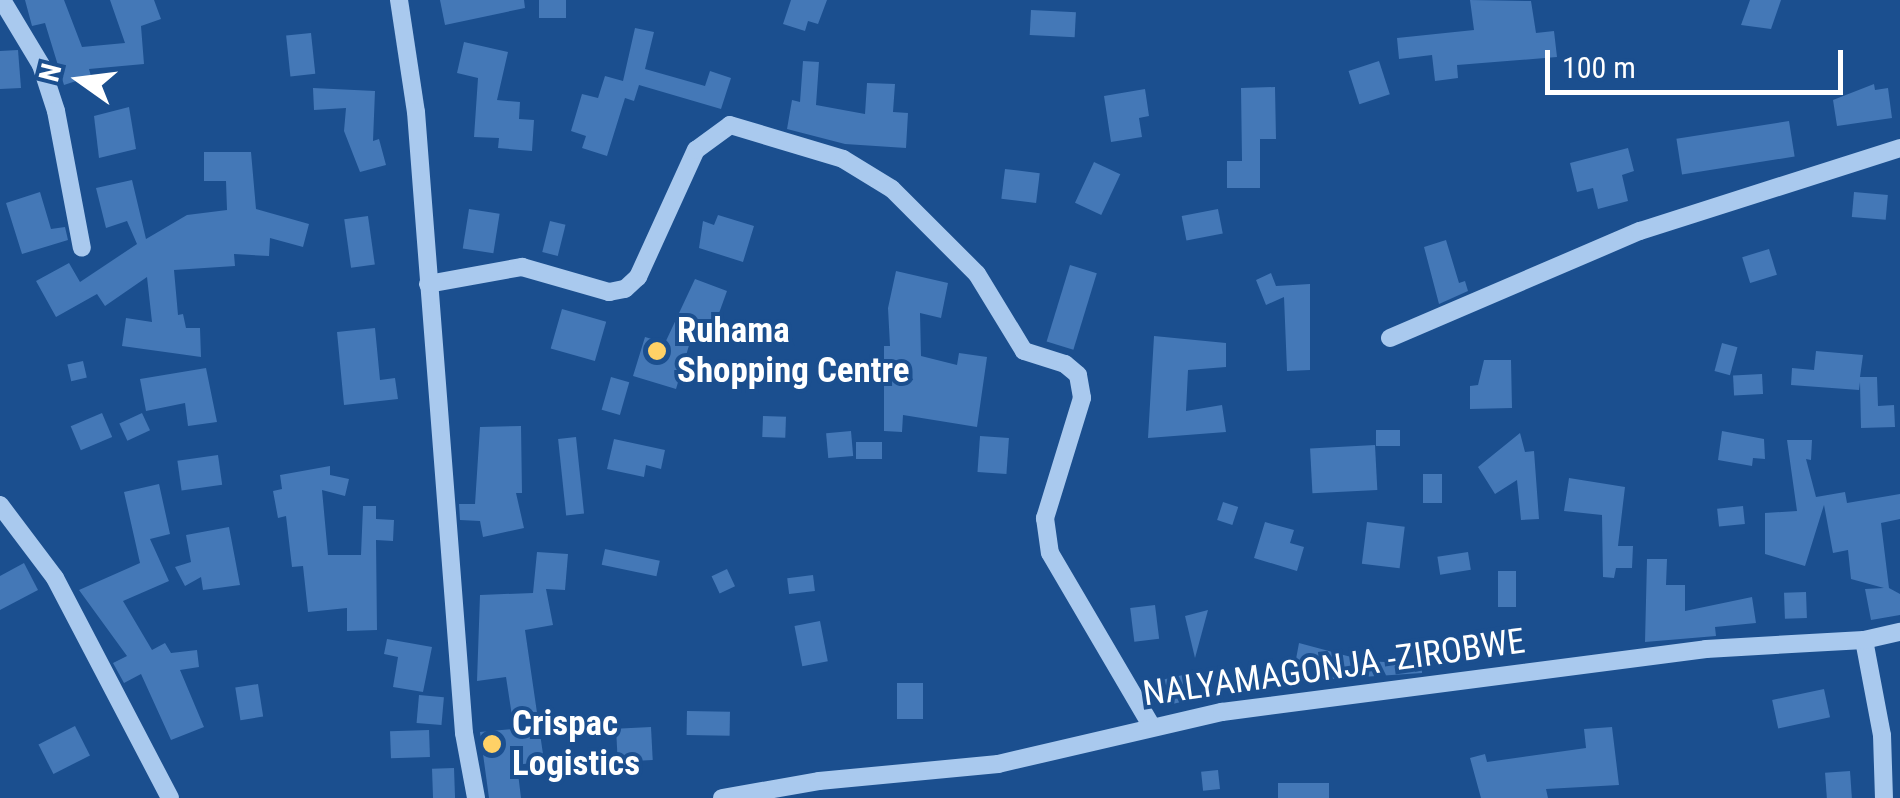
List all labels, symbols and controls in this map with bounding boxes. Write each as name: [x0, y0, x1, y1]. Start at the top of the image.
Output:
north arrow: [30, 30, 130, 130]
scale bar: [1550, 30, 1848, 92]
text: 100 m: [1562, 50, 1636, 85]
text: N: [32, 60, 68, 85]
place label: Ruhama Shopping Centre: [677, 310, 910, 392]
marker: Ruhama Shopping Centre: [646, 340, 668, 362]
street label: NALYAMAGONJA -ZIROBWE: [1140, 620, 1528, 716]
place label: Crispac Logistics: [512, 703, 640, 785]
marker: Crispac Logistics: [481, 733, 503, 755]

